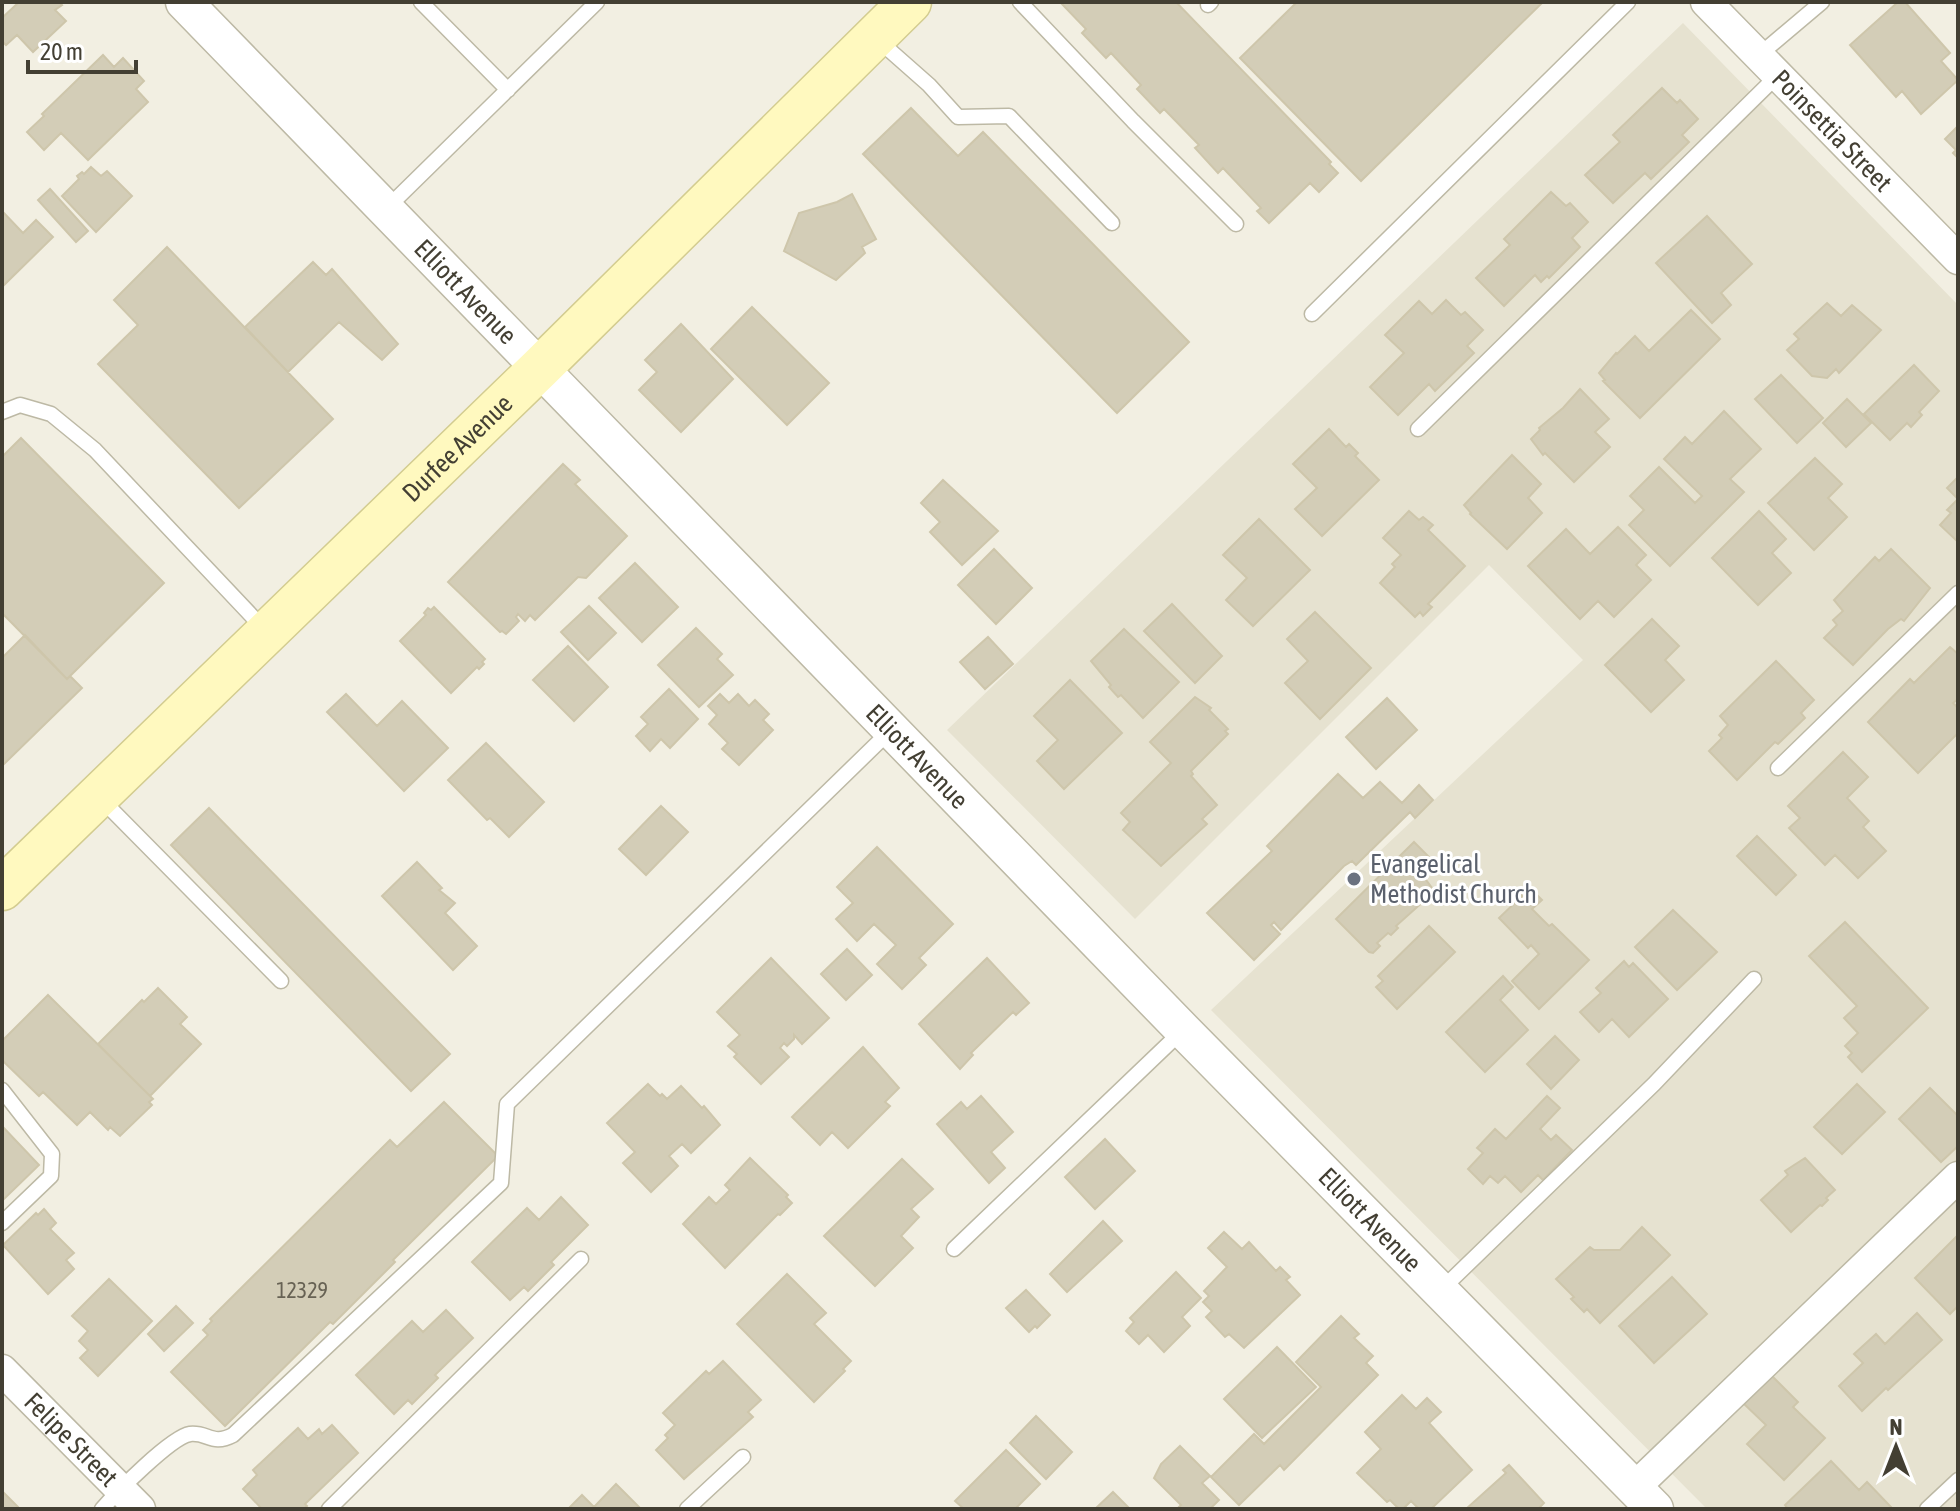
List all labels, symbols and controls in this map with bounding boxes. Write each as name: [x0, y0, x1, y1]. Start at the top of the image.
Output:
scale bar: [28, 24, 136, 74]
text: 20 m: [40, 38, 83, 65]
street label: Poinsettia Street: [1766, 64, 1898, 197]
street label: Elliott Avenue: [408, 233, 523, 350]
street label: Durfee Avenue: [396, 388, 518, 508]
street label: Elliott Avenue: [860, 698, 974, 815]
place label: Evangelical Methodist Church: [1370, 849, 1537, 909]
marker: Evangelical Methodist Church: [1345, 870, 1363, 888]
street label: Elliott Avenue: [1312, 1162, 1428, 1278]
house number: 12329: [276, 1277, 328, 1303]
street label: Felipe Street: [18, 1387, 124, 1492]
north arrow: [1856, 1407, 1936, 1487]
text: N: [1890, 1414, 1902, 1440]

